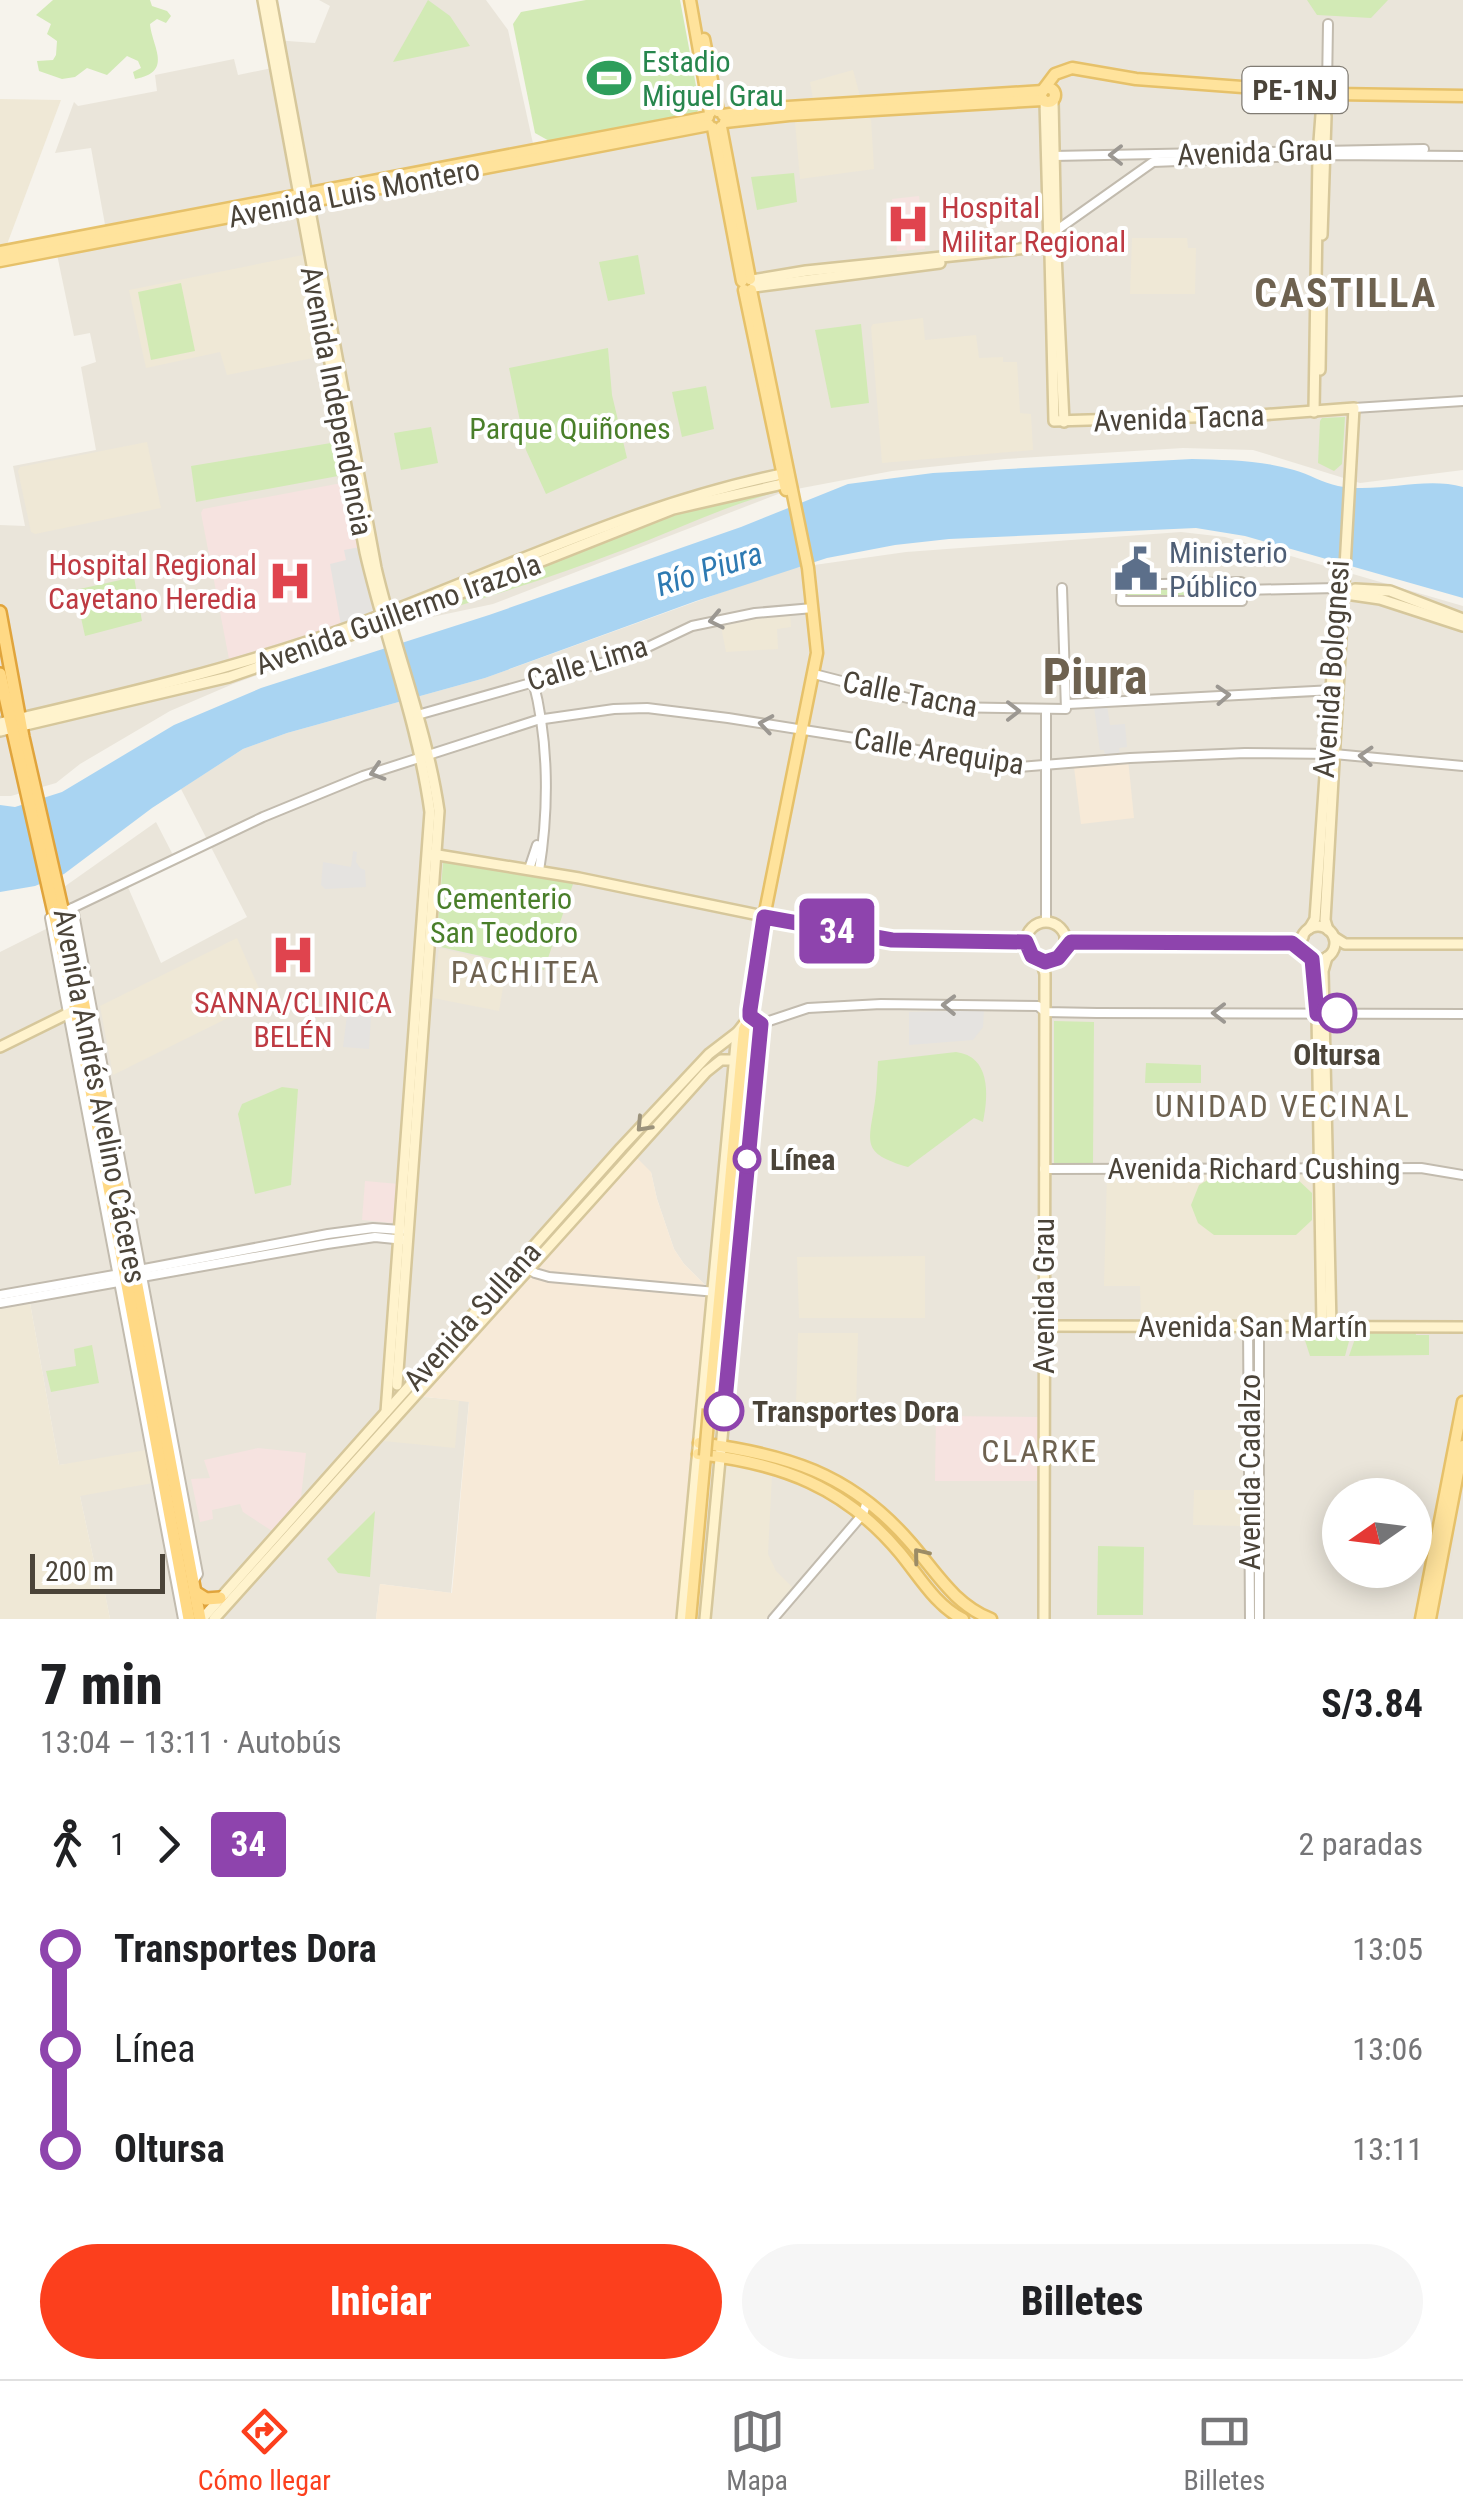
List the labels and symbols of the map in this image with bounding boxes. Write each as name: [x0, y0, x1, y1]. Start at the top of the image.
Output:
place label: Estadio Miguel Grau: [642, 44, 784, 113]
sports icon: Estadio Miguel Grau: [585, 54, 633, 102]
road number: PE-1NJ: [1242, 67, 1348, 113]
street label: Avenida Grau: [1176, 132, 1334, 172]
one-way arrow: [1107, 144, 1122, 166]
street label: Avenida Luis Montero: [225, 151, 483, 235]
place label: Hospital Militar Regional: [941, 190, 1126, 259]
hospital icon: Hospital Militar Regional: [884, 200, 932, 248]
street label: Avenida Independencia: [294, 263, 380, 539]
district label: CASTILLA: [1254, 270, 1438, 317]
street label: Avenida Tacna: [1093, 398, 1265, 438]
park label: Parque Quiñones: [469, 411, 671, 446]
water label: Río Piura: [651, 534, 767, 604]
place label: Ministerio Público: [1169, 535, 1288, 604]
public building icon: Ministerio Público: [1112, 545, 1160, 593]
street label: Avenida Guillermo Irazola: [251, 546, 545, 682]
place label: Hospital Regional Cayetano Heredia: [48, 547, 257, 616]
hospital icon: Hospital Regional Cayetano Heredia: [266, 557, 314, 605]
street label: Avenida Bolognesi: [1306, 559, 1356, 779]
one-way arrow: [708, 608, 725, 629]
street label: Calle Lima: [522, 628, 652, 698]
district label: Piura: [1043, 648, 1147, 706]
street label: Calle Tacna: [840, 664, 980, 724]
one-way arrow: [1216, 685, 1232, 706]
one-way arrow: [1006, 700, 1021, 722]
one-way arrow: [757, 714, 774, 735]
street label: Calle Arequipa: [851, 720, 1027, 782]
one-way arrow: [1358, 746, 1374, 767]
one-way arrow: [370, 760, 387, 780]
park label: Cementerio San Teodoro: [430, 881, 578, 950]
line badge: 34: [792, 898, 882, 964]
street label: Avenida Andrés Avelino Cáceres: [47, 906, 153, 1286]
hospital icon: SANNA/CLINICA BELÉN: [269, 931, 317, 979]
district label: PACHITEA: [451, 953, 601, 991]
place label: SANNA/CLINICA BELÉN: [194, 985, 392, 1054]
one-way arrow: [941, 994, 956, 1016]
marker: Oltursa: [1318, 994, 1356, 1032]
one-way arrow: [1211, 1002, 1226, 1024]
place label: Oltursa: [1293, 1037, 1381, 1072]
district label: UNIDAD VECINAL: [1155, 1087, 1411, 1125]
one-way arrow: [636, 1113, 654, 1132]
place label: Línea: [770, 1142, 835, 1177]
marker: Línea: [734, 1146, 760, 1172]
street label: Avenida Richard Cushing: [1108, 1151, 1400, 1186]
street label: Avenida Grau: [1026, 1218, 1061, 1374]
street label: Avenida Sullana: [396, 1234, 548, 1398]
street label: Avenida San Martín: [1138, 1309, 1368, 1344]
street label: Avenida Cadalzo: [1232, 1374, 1267, 1570]
marker: Transportes Dora: [705, 1392, 743, 1430]
place label: Transportes Dora: [752, 1394, 959, 1429]
district label: CLARKE: [981, 1432, 1099, 1470]
north arrow: [1322, 1478, 1432, 1588]
one-way arrow: [914, 1548, 932, 1566]
scale bar: [30, 1549, 165, 1594]

